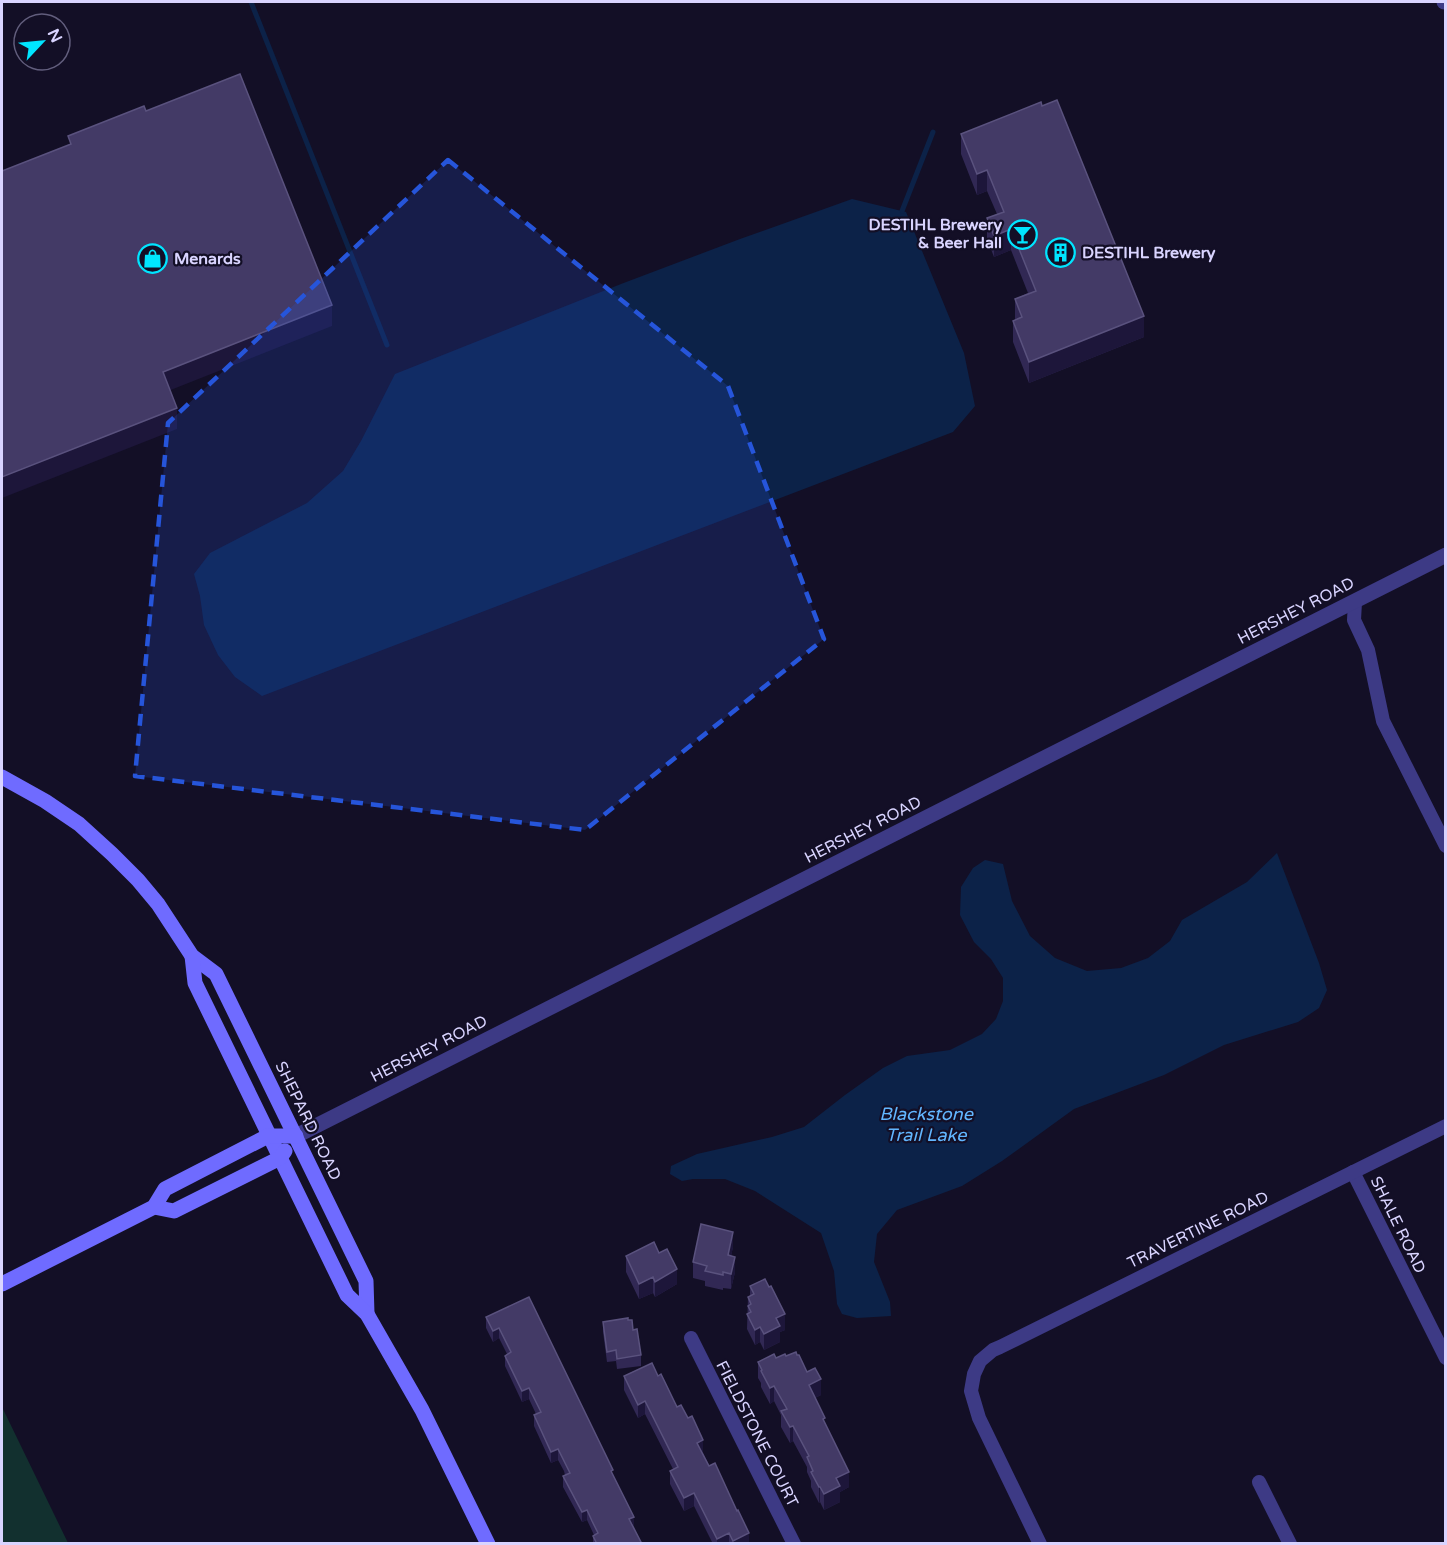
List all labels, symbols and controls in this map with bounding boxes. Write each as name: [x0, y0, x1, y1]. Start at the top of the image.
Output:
north arrow: [12, 12, 72, 72]
text: N: [43, 26, 66, 46]
place label: DESTIHL Brewery & Beer Hall: [869, 215, 1002, 253]
bar icon: DESTIHL Brewery & Beer Hall: [1007, 218, 1039, 250]
building icon: DESTIHL Brewery: [1045, 237, 1077, 269]
shop icon: Menards: [137, 243, 169, 275]
place label: DESTIHL Brewery: [1082, 243, 1216, 263]
place label: Menards: [174, 249, 241, 269]
street label: HERSHEY ROAD: [1234, 573, 1358, 649]
street label: HERSHEY ROAD: [801, 792, 925, 868]
street label: HERSHEY ROAD: [367, 1011, 491, 1087]
street label: SHEPARD ROAD: [271, 1058, 345, 1184]
water label: Blackstone Trail Lake: [879, 1103, 974, 1146]
street label: SHALE ROAD: [1366, 1173, 1430, 1277]
street label: TRAVERTINE ROAD: [1124, 1187, 1272, 1273]
street label: FIELDSTONE COURT: [711, 1357, 803, 1511]

